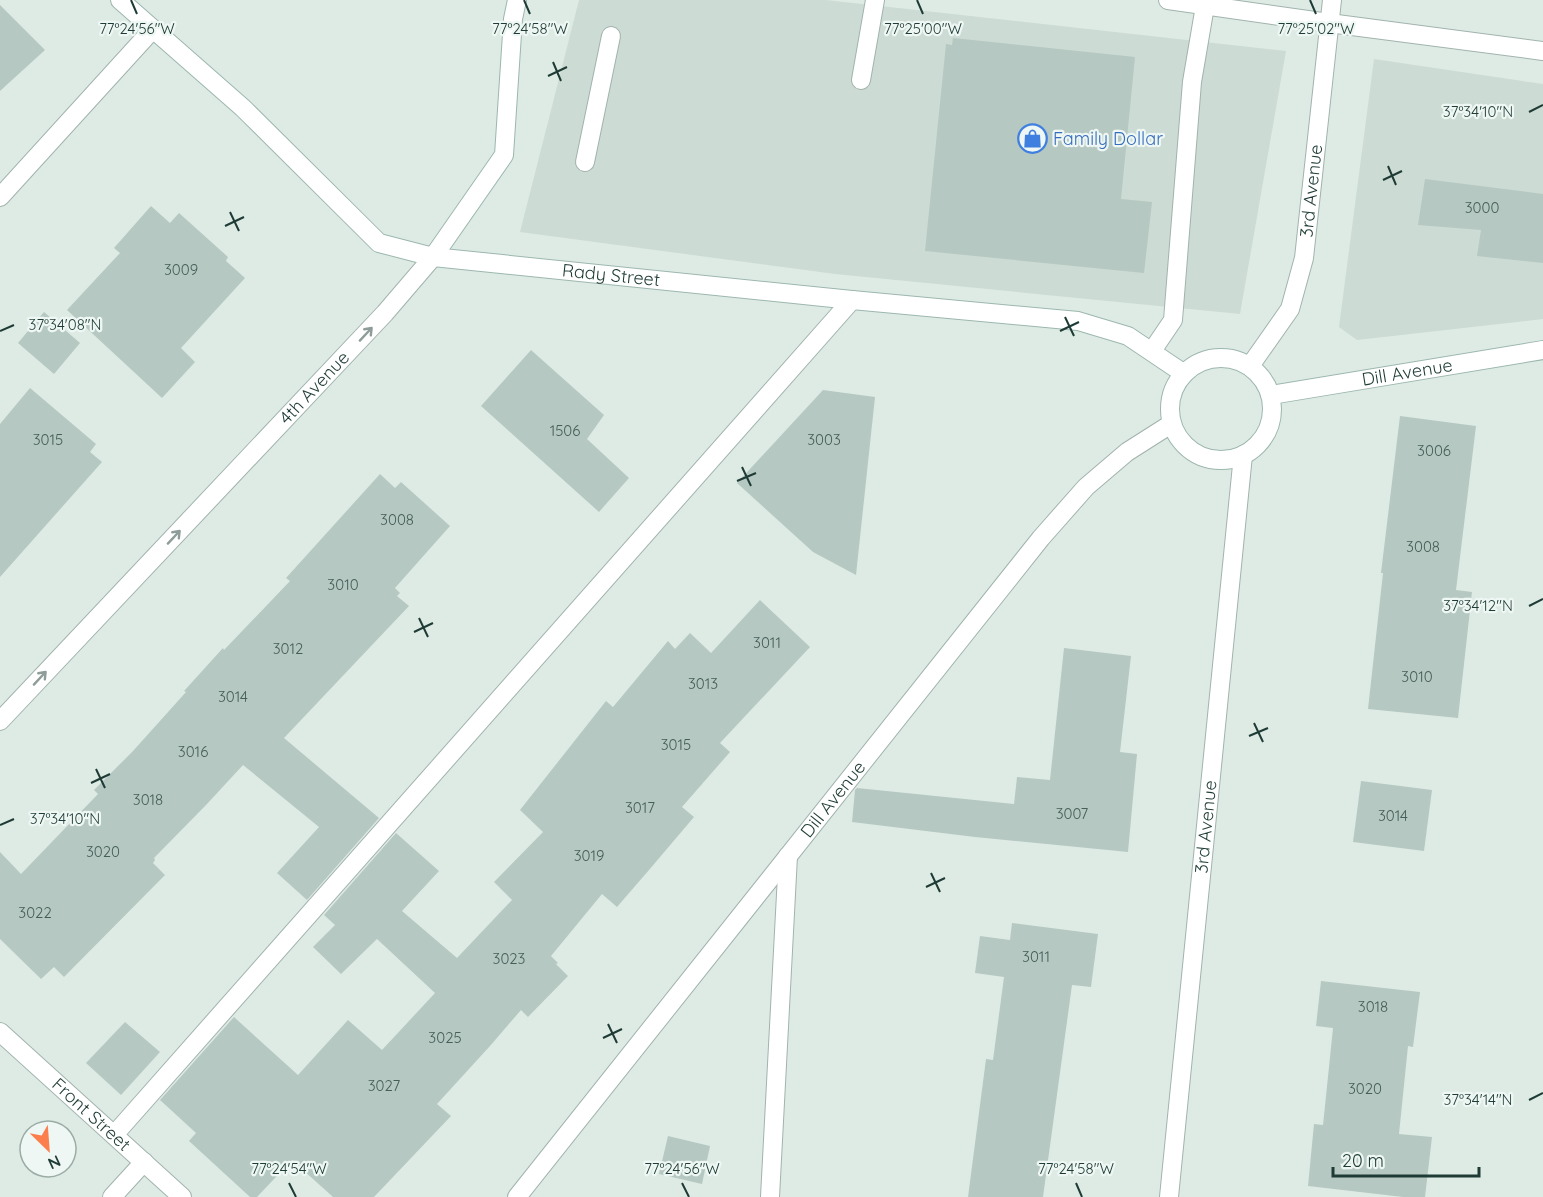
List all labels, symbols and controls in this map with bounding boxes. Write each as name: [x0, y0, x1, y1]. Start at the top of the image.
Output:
text: 77°24'56"W: [99, 19, 175, 38]
text: 77°24'58"W: [492, 19, 568, 38]
text: 77°25'00"W: [884, 19, 962, 38]
text: 77°25'02"W: [1277, 19, 1355, 38]
text: 37°34'10"N: [1443, 102, 1513, 121]
shop icon: Family Dollar: [1016, 123, 1048, 155]
place label: Family Dollar: [1053, 127, 1163, 150]
street label: 3rd Avenue: [1294, 143, 1327, 239]
house number: 3000: [1465, 198, 1499, 217]
street label: Rady Street: [561, 258, 661, 291]
house number: 3009: [164, 260, 198, 279]
text: 37°34'08"N: [29, 315, 101, 334]
one-way arrow: [358, 326, 373, 341]
street label: 4th Avenue: [274, 346, 354, 429]
street label: Dill Avenue: [1360, 353, 1454, 391]
house number: 1506: [550, 421, 580, 440]
house number: 3015: [33, 430, 63, 449]
house number: 3003: [807, 430, 841, 449]
house number: 3006: [1417, 441, 1451, 460]
house number: 3008: [380, 510, 414, 529]
one-way arrow: [167, 529, 181, 544]
house number: 3008: [1406, 537, 1440, 556]
house number: 3010: [327, 575, 359, 594]
text: 37°34'12"N: [1443, 596, 1513, 615]
house number: 3011: [753, 633, 781, 652]
house number: 3012: [273, 639, 303, 658]
house number: 3010: [1401, 667, 1433, 686]
one-way arrow: [33, 671, 47, 686]
house number: 3013: [688, 674, 718, 693]
house number: 3014: [218, 687, 248, 706]
house number: 3015: [661, 735, 691, 754]
house number: 3016: [178, 742, 208, 761]
street label: Dill Avenue: [795, 756, 870, 842]
street label: 3rd Avenue: [1189, 779, 1221, 874]
house number: 3018: [133, 790, 163, 809]
house number: 3017: [625, 798, 655, 817]
house number: 3007: [1056, 804, 1089, 823]
house number: 3014: [1378, 806, 1408, 825]
text: 37°34'10"N: [30, 809, 100, 828]
house number: 3020: [86, 842, 120, 861]
house number: 3019: [574, 846, 604, 865]
house number: 3022: [18, 903, 52, 922]
house number: 3011: [1022, 947, 1050, 966]
house number: 3023: [493, 949, 526, 968]
house number: 3018: [1358, 997, 1388, 1016]
house number: 3025: [428, 1028, 462, 1047]
street label: Front Street: [47, 1073, 136, 1156]
house number: 3027: [368, 1076, 401, 1095]
house number: 3020: [1348, 1079, 1382, 1098]
text: 37°34'14"N: [1443, 1090, 1513, 1109]
north arrow: [18, 1119, 78, 1179]
scale bar: [1333, 1140, 1478, 1178]
text: 20 m: [1342, 1149, 1384, 1172]
text: N: [45, 1151, 64, 1174]
text: 77°24'54"W: [251, 1159, 327, 1178]
text: 77°24'56"W: [644, 1159, 720, 1178]
text: 77°24'58"W: [1038, 1159, 1114, 1178]

